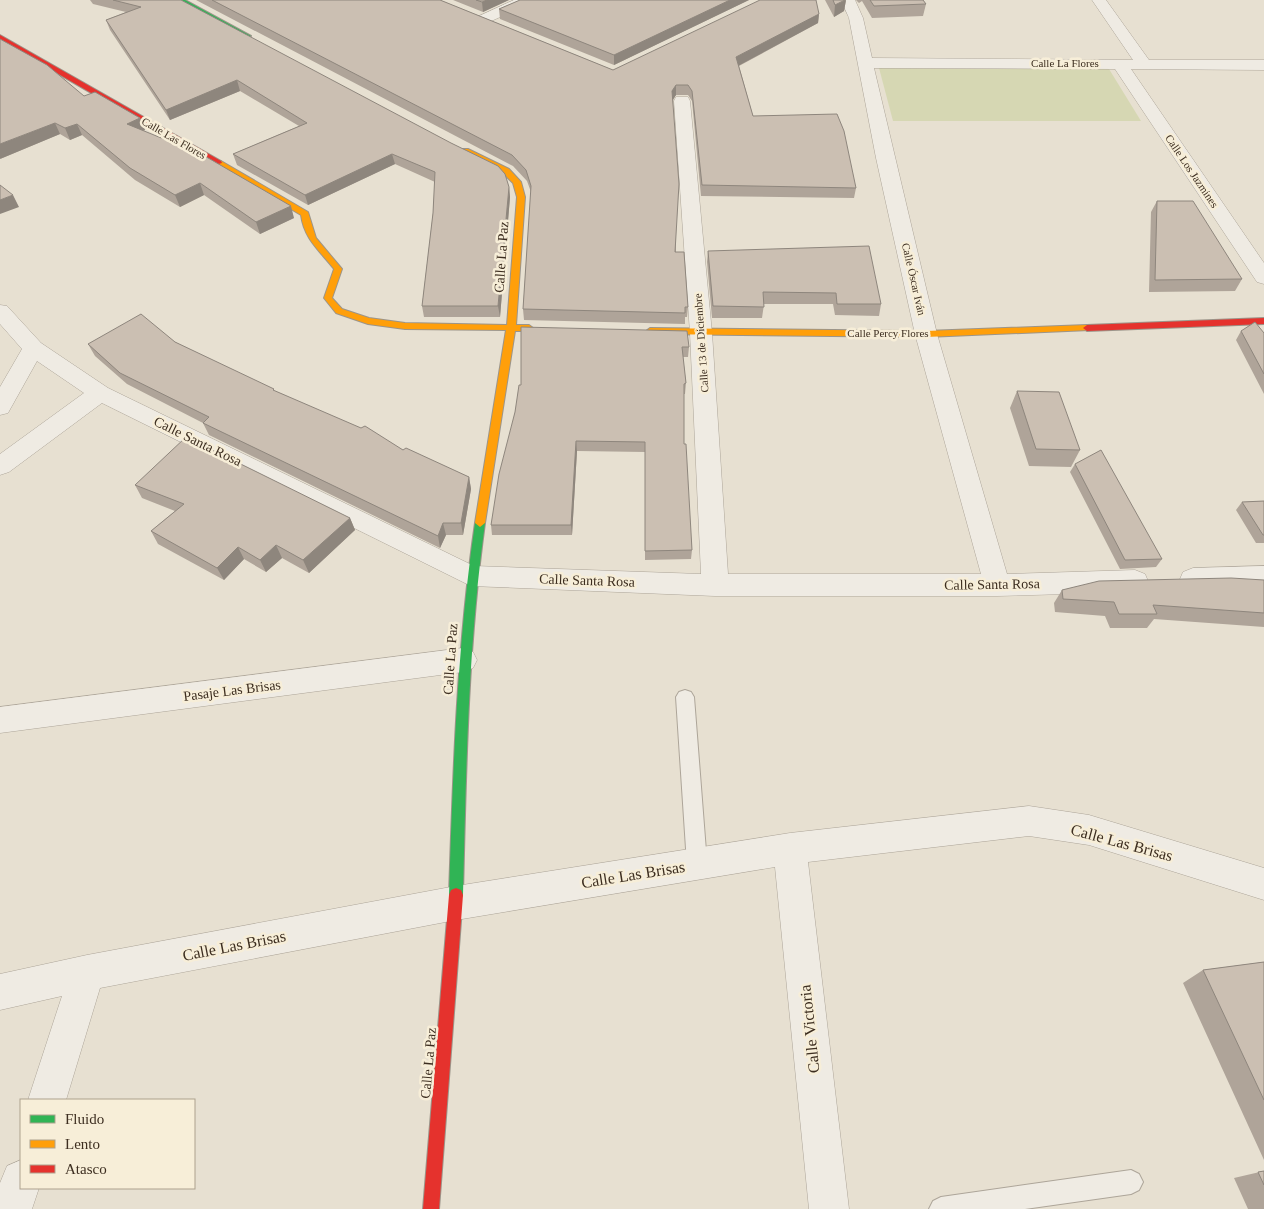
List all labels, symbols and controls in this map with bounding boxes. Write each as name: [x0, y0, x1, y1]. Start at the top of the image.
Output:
street label: Calle La Flores: [1031, 57, 1099, 69]
street label: Calle Las Flores: [140, 115, 208, 161]
street label: Calle Los Jazmines: [1163, 132, 1221, 210]
street label: Calle La Paz: [492, 221, 511, 293]
street label: Calle Óscar Iván: [900, 242, 928, 317]
street label: Calle 13 de Diciembre: [692, 293, 710, 393]
street label: Calle Percy Flores: [847, 327, 929, 339]
street label: Calle Santa Rosa: [152, 414, 245, 469]
street label: Calle Santa Rosa: [539, 571, 636, 590]
street label: Calle Santa Rosa: [944, 576, 1041, 593]
street label: Calle La Paz: [441, 623, 460, 695]
street label: Pasaje Las Brisas: [183, 677, 282, 704]
street label: Calle Las Brisas: [1069, 821, 1175, 864]
street label: Calle Las Brisas: [580, 858, 686, 891]
street label: Calle Las Brisas: [181, 927, 287, 964]
street label: Calle Victoria: [796, 984, 823, 1074]
street label: Calle La Paz: [418, 1027, 439, 1099]
legend: [20, 1099, 195, 1189]
text: Fluido: [65, 1111, 104, 1127]
text: Lento: [65, 1136, 100, 1152]
text: Atasco: [65, 1161, 107, 1177]

